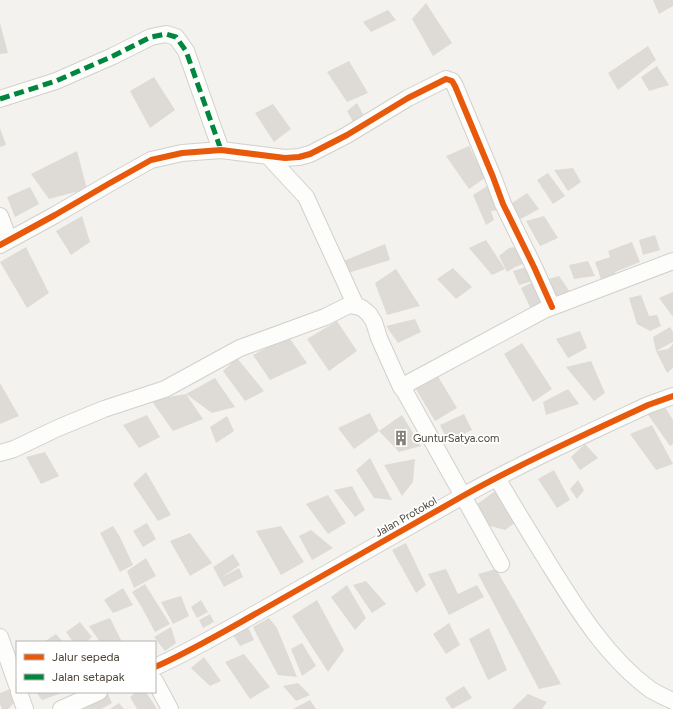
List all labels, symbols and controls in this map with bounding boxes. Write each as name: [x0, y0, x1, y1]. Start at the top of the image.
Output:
building icon: GunturSatya.com: [392, 429, 410, 447]
place label: GunturSatya.com: [413, 432, 499, 445]
street label: Jalan Protokol: [373, 494, 439, 540]
legend: [16, 641, 156, 693]
text: Jalur sepeda: [52, 650, 120, 664]
text: Jalan setapak: [52, 670, 125, 684]

